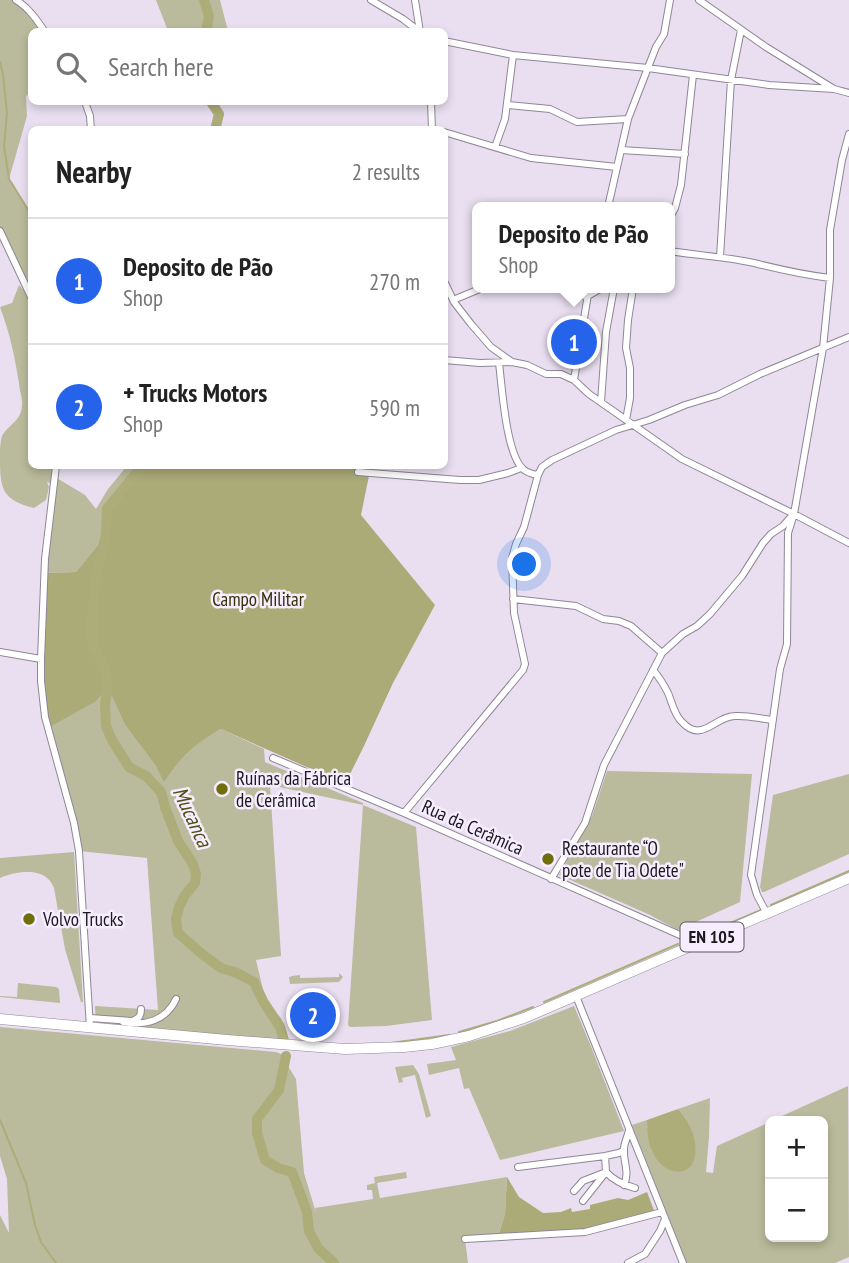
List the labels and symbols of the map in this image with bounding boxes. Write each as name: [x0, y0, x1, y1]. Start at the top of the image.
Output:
pin: 1: [551, 316, 597, 368]
your location: [507, 547, 541, 581]
park label: Campo Militar: [212, 587, 305, 611]
place label: Ruínas da Fábrica de Cerâmica: [236, 766, 351, 812]
marker: Ruínas da Fábrica de Cerâmica: [214, 781, 230, 797]
water label: Mucanca: [167, 782, 219, 853]
street label: Rua da Cerâmica: [419, 794, 527, 860]
place label: Restaurante “O pote de Tia Odete": [562, 836, 684, 882]
marker: Restaurante “O pote de Tia Odete": [540, 851, 556, 867]
place label: Volvo Trucks: [42, 907, 124, 931]
marker: Volvo Trucks: [21, 911, 37, 927]
road number: EN 105: [680, 922, 744, 952]
pin: 2: [290, 989, 336, 1041]

